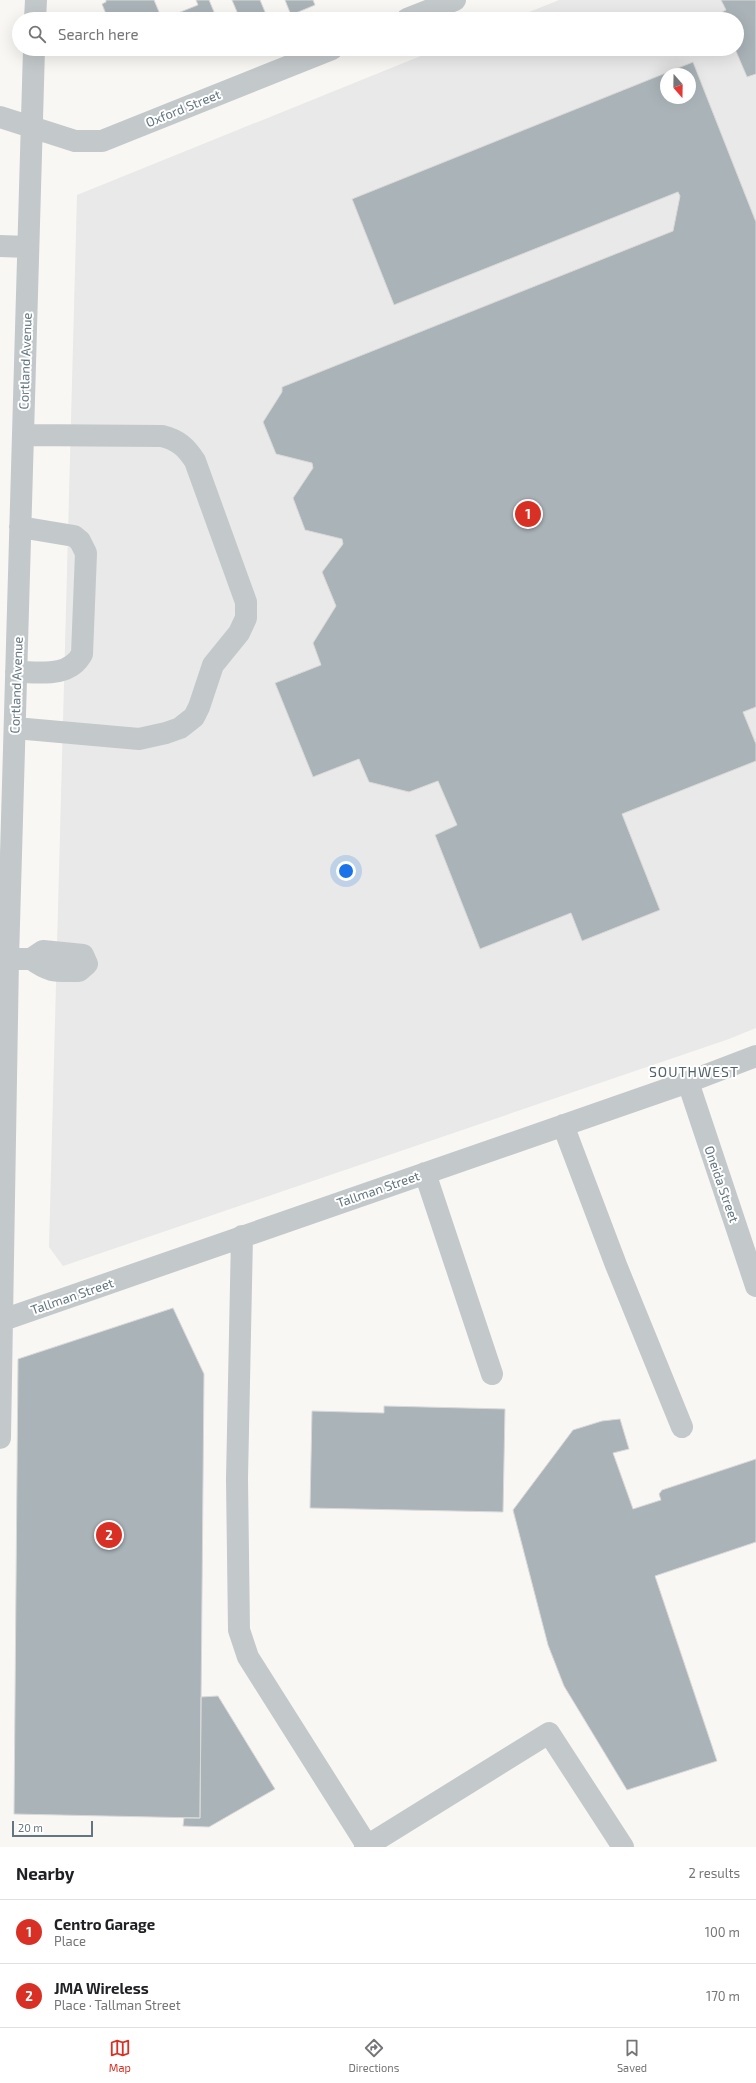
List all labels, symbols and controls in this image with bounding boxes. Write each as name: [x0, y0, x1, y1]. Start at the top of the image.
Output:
search box: [12, 12, 744, 56]
icon: search: [26, 23, 48, 45]
text: Search here: [58, 25, 139, 43]
north arrow: [660, 68, 696, 104]
street label: Oxford Street: [143, 86, 223, 130]
street label: Cortland Avenue: [15, 312, 35, 410]
pin: 1: [515, 499, 541, 529]
street label: Cortland Avenue: [6, 636, 26, 734]
your location: [336, 861, 356, 881]
district label: SOUTHWEST: [649, 1063, 739, 1080]
street label: Oneida Street: [701, 1144, 743, 1224]
street label: Tallman Street: [335, 1167, 421, 1211]
street label: Tallman Street: [29, 1274, 115, 1318]
pin: 2: [96, 1520, 122, 1550]
scale bar: [12, 1819, 93, 1838]
text: 20 m: [18, 1821, 43, 1834]
text: Nearby: [16, 1863, 74, 1883]
text: 2 results: [688, 1865, 740, 1881]
text: Centro Garage: [54, 1915, 155, 1933]
text: 1: [26, 1924, 32, 1940]
text: 100 m: [705, 1924, 740, 1940]
text: Place: [54, 1933, 86, 1949]
text: JMA Wireless: [54, 1979, 149, 1997]
text: 2: [25, 1988, 33, 2004]
text: 170 m: [706, 1988, 740, 2004]
text: Place · Tallman Street: [54, 1997, 181, 2013]
tab: Map: [109, 2037, 131, 2074]
tab: Directions: [349, 2037, 399, 2074]
tab: Saved: [617, 2037, 647, 2074]

